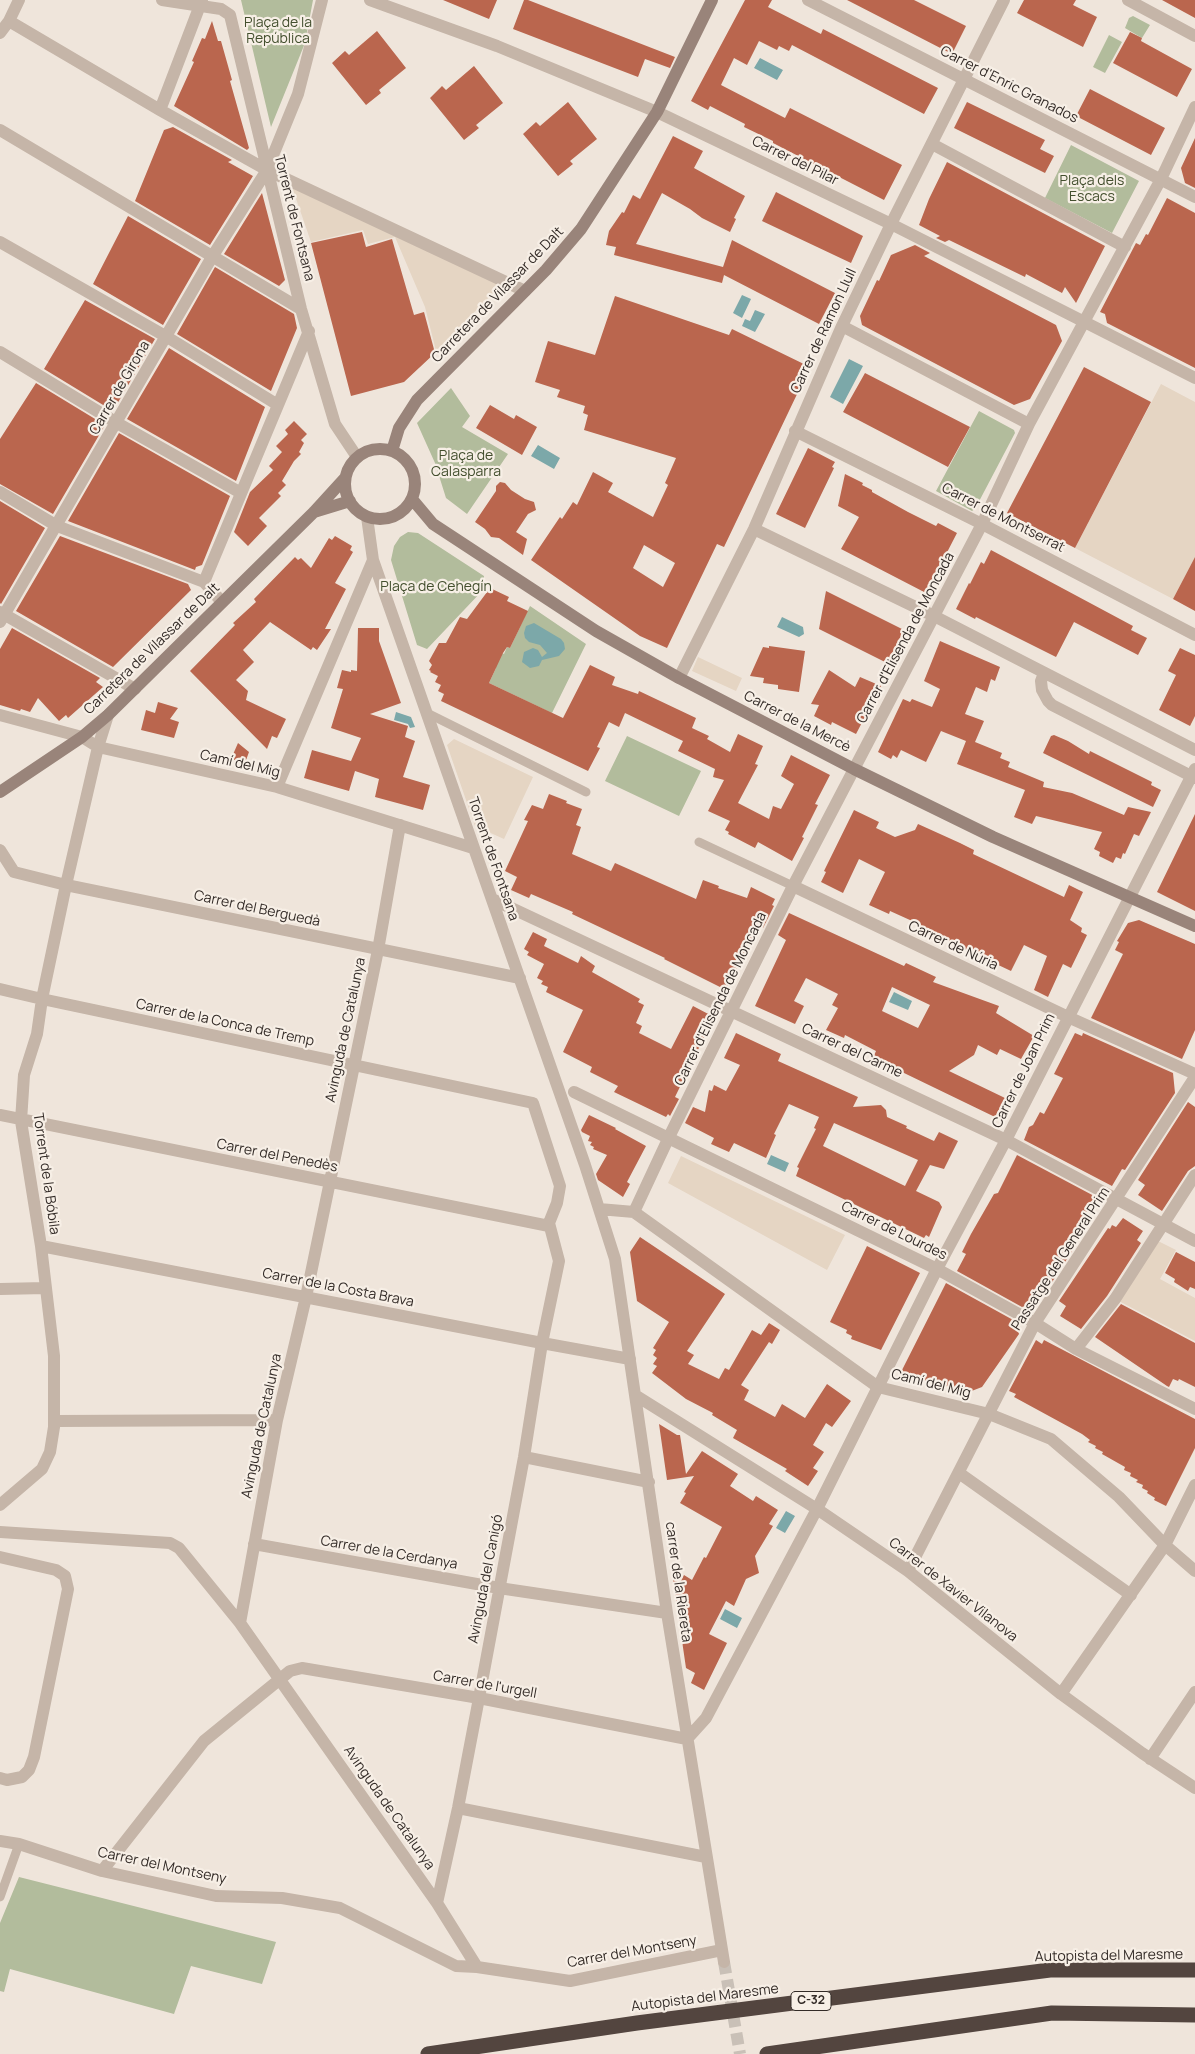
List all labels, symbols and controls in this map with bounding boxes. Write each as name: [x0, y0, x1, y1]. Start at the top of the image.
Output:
park label: Plaça de la República: [244, 15, 312, 48]
street label: Carrer d'Enric Granados: [937, 43, 1081, 127]
street label: Carrer del Pilar: [749, 133, 841, 189]
street label: Torrent de Fontsana: [270, 153, 318, 283]
park label: Plaça dels Escacs: [1060, 173, 1124, 206]
street label: Carretera de Vilassar de Dalt: [429, 224, 567, 366]
street label: Carrer de Ramon Llull: [788, 266, 860, 396]
street label: Carrer de Girona: [86, 338, 154, 438]
park label: Plaça de Calasparra: [431, 448, 501, 481]
street label: Carrer de Montserrat: [939, 480, 1067, 556]
street label: Carrer d'Elisenda de Moncada: [854, 550, 958, 726]
park label: Plaça de Cehegín: [380, 579, 492, 595]
street label: Carretera de Vilassar de Dalt: [81, 580, 223, 718]
street label: Carrer de la Mercè: [741, 688, 853, 756]
street label: Camí del Mig: [198, 747, 282, 781]
street label: Torrent de Fontsana: [464, 795, 522, 923]
street label: Carrer del Berguedà: [192, 887, 322, 931]
street label: Carrer d'Elisenda de Moncada: [672, 909, 770, 1089]
street label: Carrer de Núria: [905, 918, 1001, 974]
street label: Avinguda de Catalunya: [322, 956, 370, 1104]
street label: Carrer de la Conca de Tremp: [134, 996, 316, 1050]
street label: Carrer de Joan Prim: [989, 1011, 1059, 1131]
street label: Carrer del Carme: [799, 1020, 905, 1082]
street label: Torrent de la Bóbila: [29, 1112, 63, 1236]
street label: Carrer del Penedès: [215, 1136, 339, 1176]
street label: Passatge del General Prim: [1008, 1184, 1114, 1334]
street label: Carrer de Lourdes: [838, 1198, 950, 1264]
street label: Carrer de la Costa Brava: [261, 1265, 415, 1311]
street label: Avinguda de Catalunya: [238, 1352, 286, 1500]
street label: Camí del Mig: [889, 1366, 973, 1402]
street label: Avinguda del Canigó: [465, 1513, 507, 1645]
street label: carrer de la Riereta: [661, 1521, 695, 1643]
street label: Carrer de la Cerdanya: [319, 1533, 459, 1573]
street label: Carrer de Xavier Vilanova: [885, 1535, 1021, 1645]
street label: Carrer de l'urgell: [432, 1668, 538, 1702]
street label: Avinguda de Catalunya: [340, 1743, 438, 1873]
street label: Carrer del Montseny: [96, 1844, 228, 1888]
street label: Carrer del Montseny: [566, 1932, 698, 1972]
street label: Autopista del Maresme: [1035, 1946, 1183, 1966]
street label: Autopista del Maresme: [630, 1981, 780, 2015]
road number: C-32: [791, 1992, 831, 2010]

